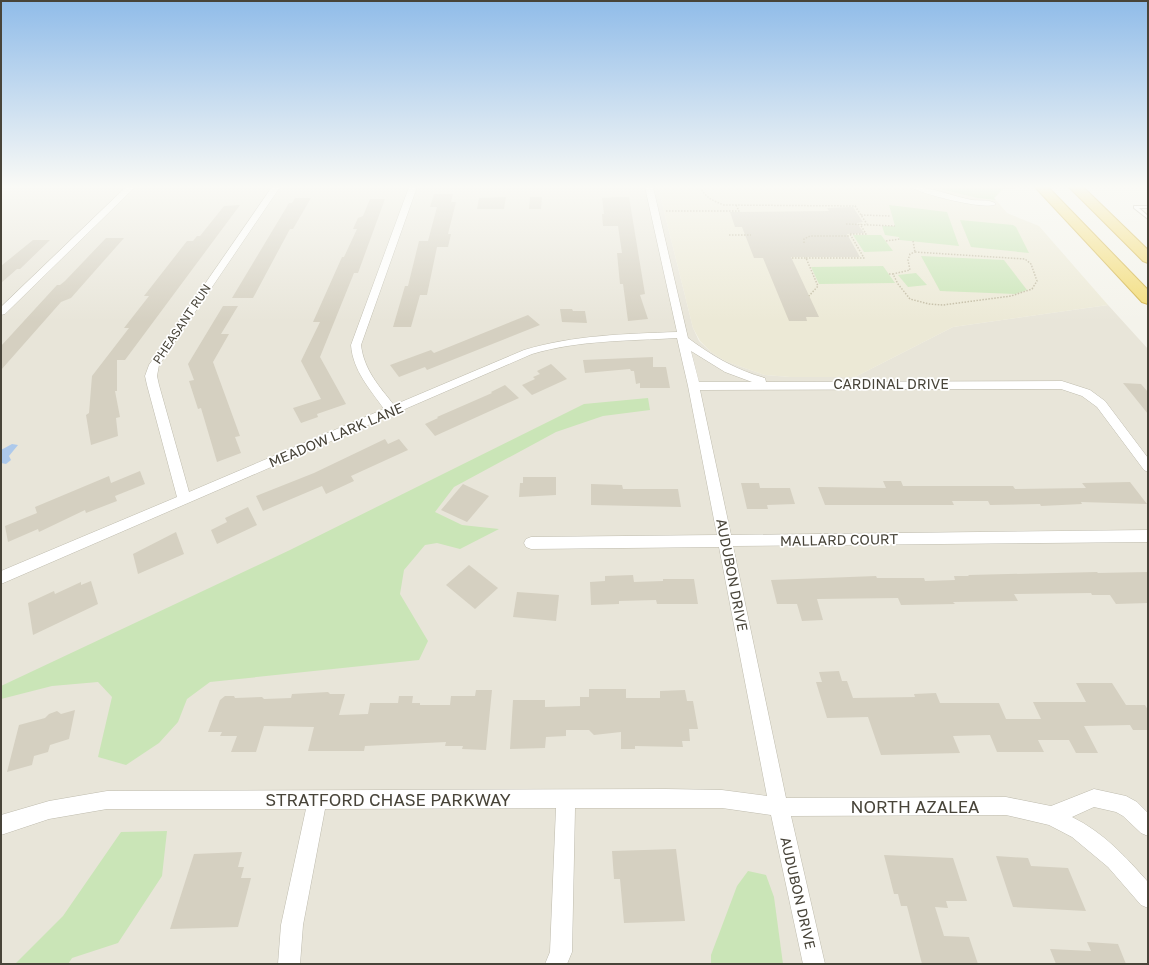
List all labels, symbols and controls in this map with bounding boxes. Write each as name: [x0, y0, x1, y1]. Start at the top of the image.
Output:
street label: PHEASANT RUN: [149, 281, 214, 367]
street label: CARDINAL DRIVE: [833, 375, 949, 392]
street label: MEADOW LARK LANE: [266, 399, 406, 471]
street label: AUDUBON DRIVE: [713, 517, 752, 633]
street label: MALLARD COURT: [780, 530, 899, 549]
street label: STRATFORD CHASE PARKWAY: [265, 789, 511, 810]
street label: NORTH AZALEA: [850, 796, 980, 817]
street label: AUDUBON DRIVE: [777, 835, 820, 951]

